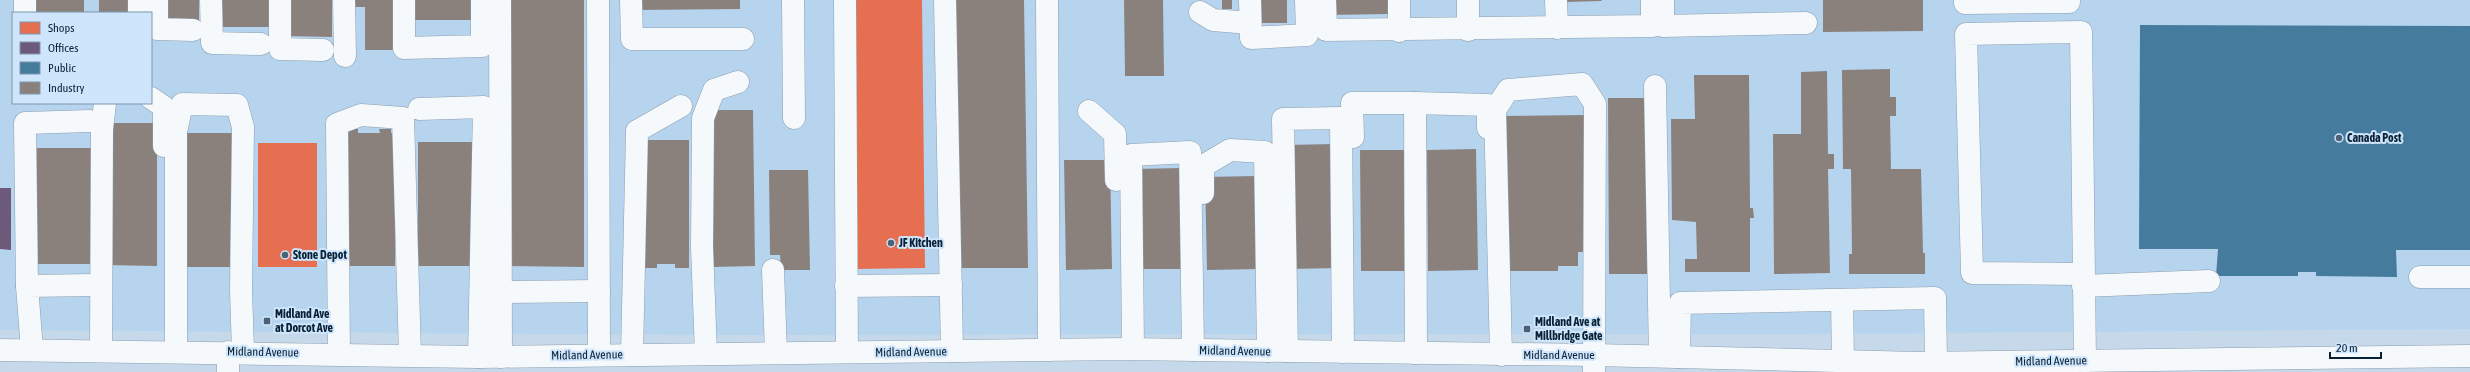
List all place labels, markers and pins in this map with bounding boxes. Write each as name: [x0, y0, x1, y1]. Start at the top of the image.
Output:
place label: Canada Post: [2347, 131, 2402, 145]
marker: Canada Post: [2334, 133, 2344, 143]
place label: JF Kitchen: [898, 236, 943, 250]
marker: JF Kitchen: [886, 238, 896, 248]
place label: Stone Depot: [293, 248, 347, 262]
marker: Stone Depot: [280, 250, 290, 260]
place label: Midland Ave at Dorcot Ave: [275, 307, 333, 335]
place label: Midland Ave at Millbridge Gate: [1535, 315, 1603, 343]
marker: Midland Ave at Dorcot Ave: [262, 316, 272, 326]
marker: Midland Ave at Millbridge Gate: [1522, 324, 1532, 334]

